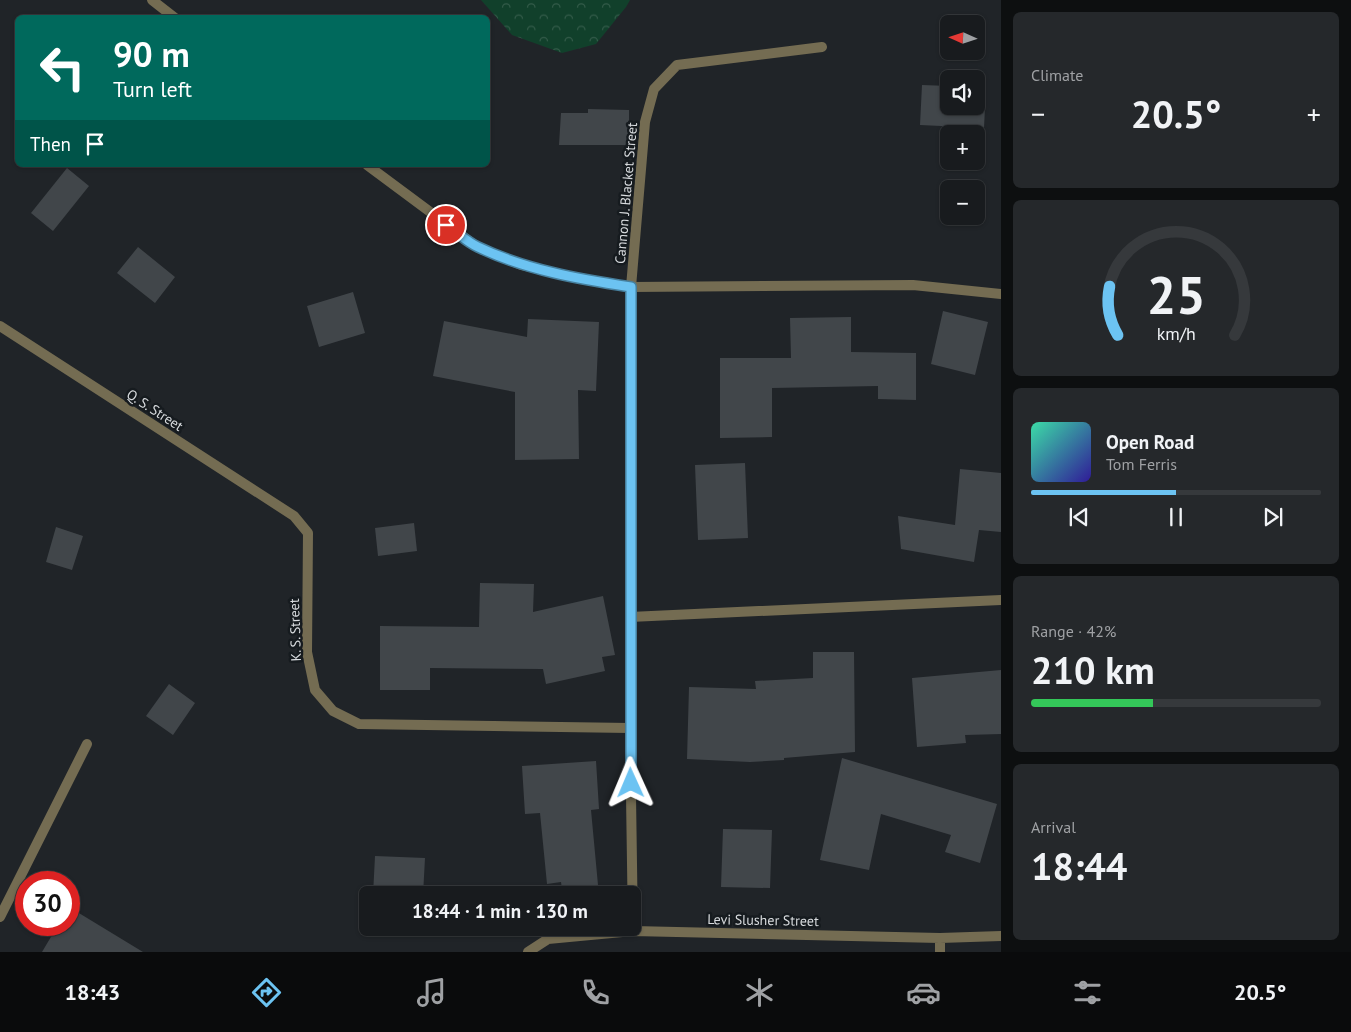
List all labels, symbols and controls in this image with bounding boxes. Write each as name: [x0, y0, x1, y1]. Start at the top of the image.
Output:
north arrow: [940, 15, 985, 60]
map controls: [940, 15, 985, 225]
text: 90 m: [113, 31, 190, 77]
icon: left: [30, 35, 95, 100]
text: Climate: [1031, 65, 1083, 85]
button: sound: [940, 70, 985, 115]
text: Turn left: [113, 75, 192, 103]
text: 20.5°: [1131, 89, 1221, 138]
text: −: [1031, 95, 1045, 132]
text: +: [1307, 95, 1321, 132]
street label: Cannon J. Blacket Street: [611, 121, 641, 265]
button: +: [940, 125, 985, 170]
icon: arrive: [81, 130, 109, 158]
text: Then: [30, 132, 71, 156]
button: −: [940, 180, 985, 225]
pin: [425, 204, 467, 246]
icon: arrive: [432, 211, 460, 239]
text: 25: [1147, 261, 1205, 328]
text: km/h: [1156, 322, 1196, 345]
street label: Q. S. Street: [123, 385, 187, 435]
text: Open Road: [1106, 430, 1194, 454]
text: Tom Ferris: [1106, 454, 1177, 474]
icon: previous: [1065, 503, 1093, 531]
icon: pause: [1162, 503, 1190, 531]
icon: next: [1259, 503, 1287, 531]
street label: K. S. Street: [285, 598, 305, 662]
text: Range · 42%: [1031, 621, 1116, 641]
text: 210 km: [1031, 645, 1155, 694]
position arrow: [604, 756, 656, 808]
text: Arrival: [1031, 817, 1076, 837]
text: 18:44: [1031, 841, 1127, 890]
speed limit sign: 30: [15, 871, 80, 936]
text: 18:44 · 1 min · 130 m: [412, 899, 588, 923]
street label: Levi Slusher Street: [707, 910, 819, 930]
icon: directions: [249, 975, 284, 1010]
icon: music: [414, 975, 449, 1010]
icon: phone: [578, 975, 613, 1010]
icon: climate: [742, 975, 777, 1010]
icon: car: [906, 975, 941, 1010]
icon: filters: [1070, 975, 1105, 1010]
text: 18:43: [65, 978, 120, 1006]
text: 20.5°: [1234, 978, 1286, 1006]

